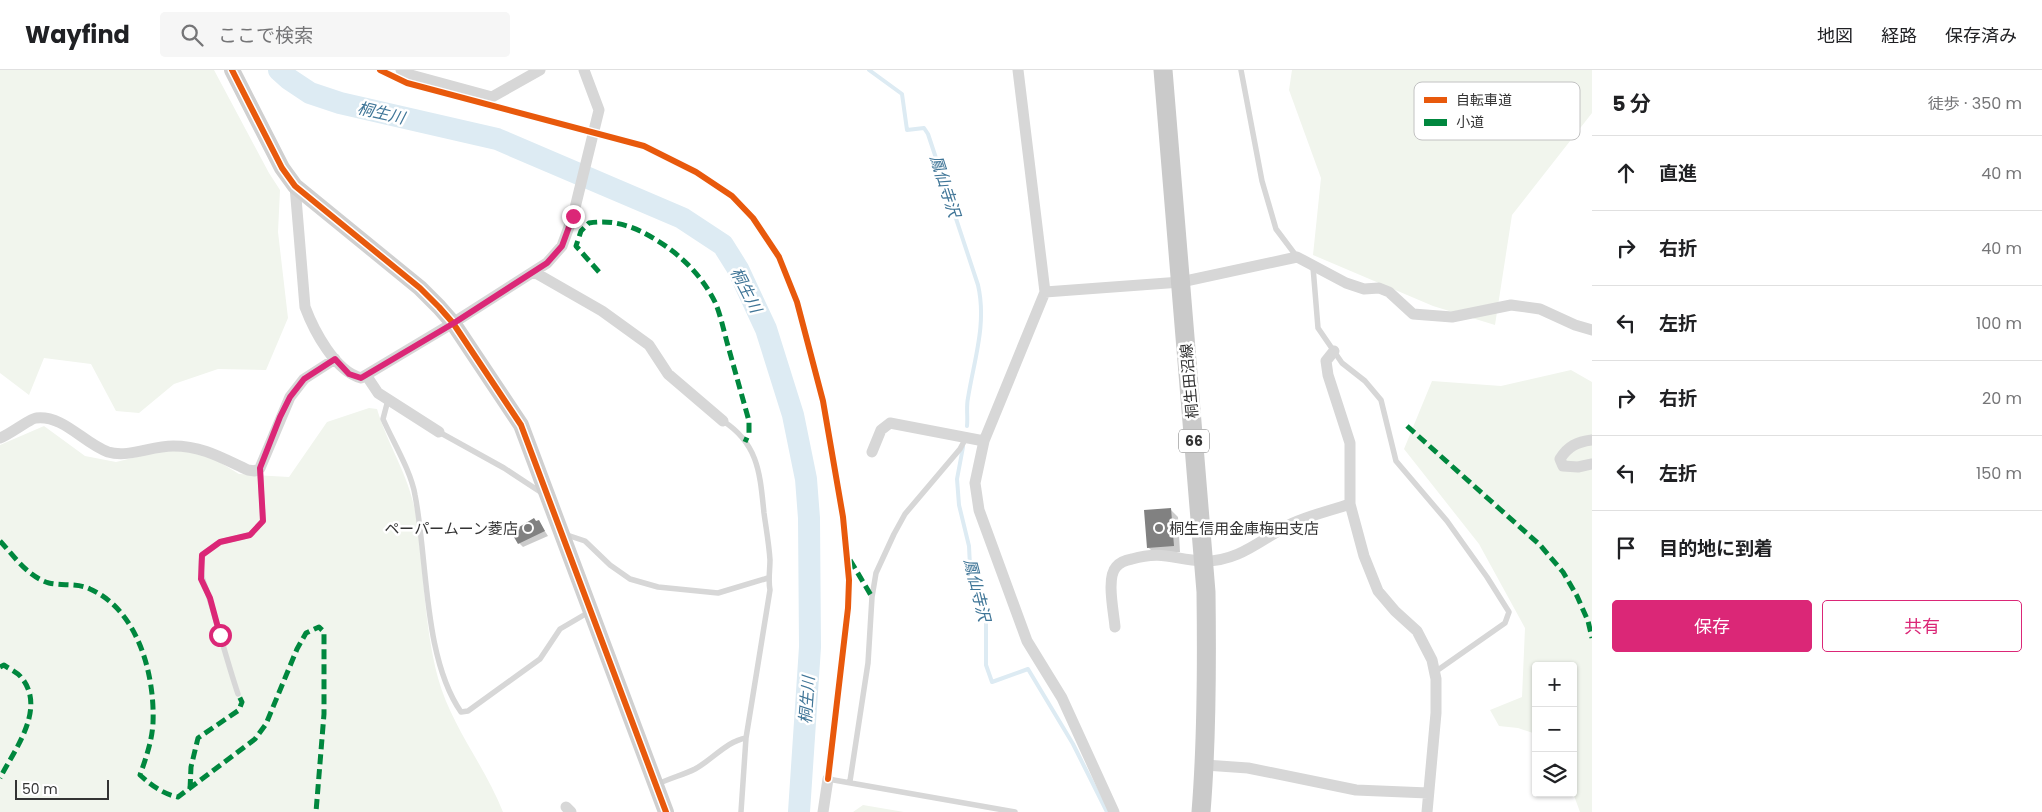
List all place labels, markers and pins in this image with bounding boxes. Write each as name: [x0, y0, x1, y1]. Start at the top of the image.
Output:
place label: ペーパームーン菱店: [384, 518, 518, 539]
place label: 桐生信用金庫梅田支店: [1169, 518, 1319, 539]
marker: ペーパームーン菱店: [522, 522, 534, 534]
marker: 桐生信用金庫梅田支店: [1153, 522, 1165, 534]

